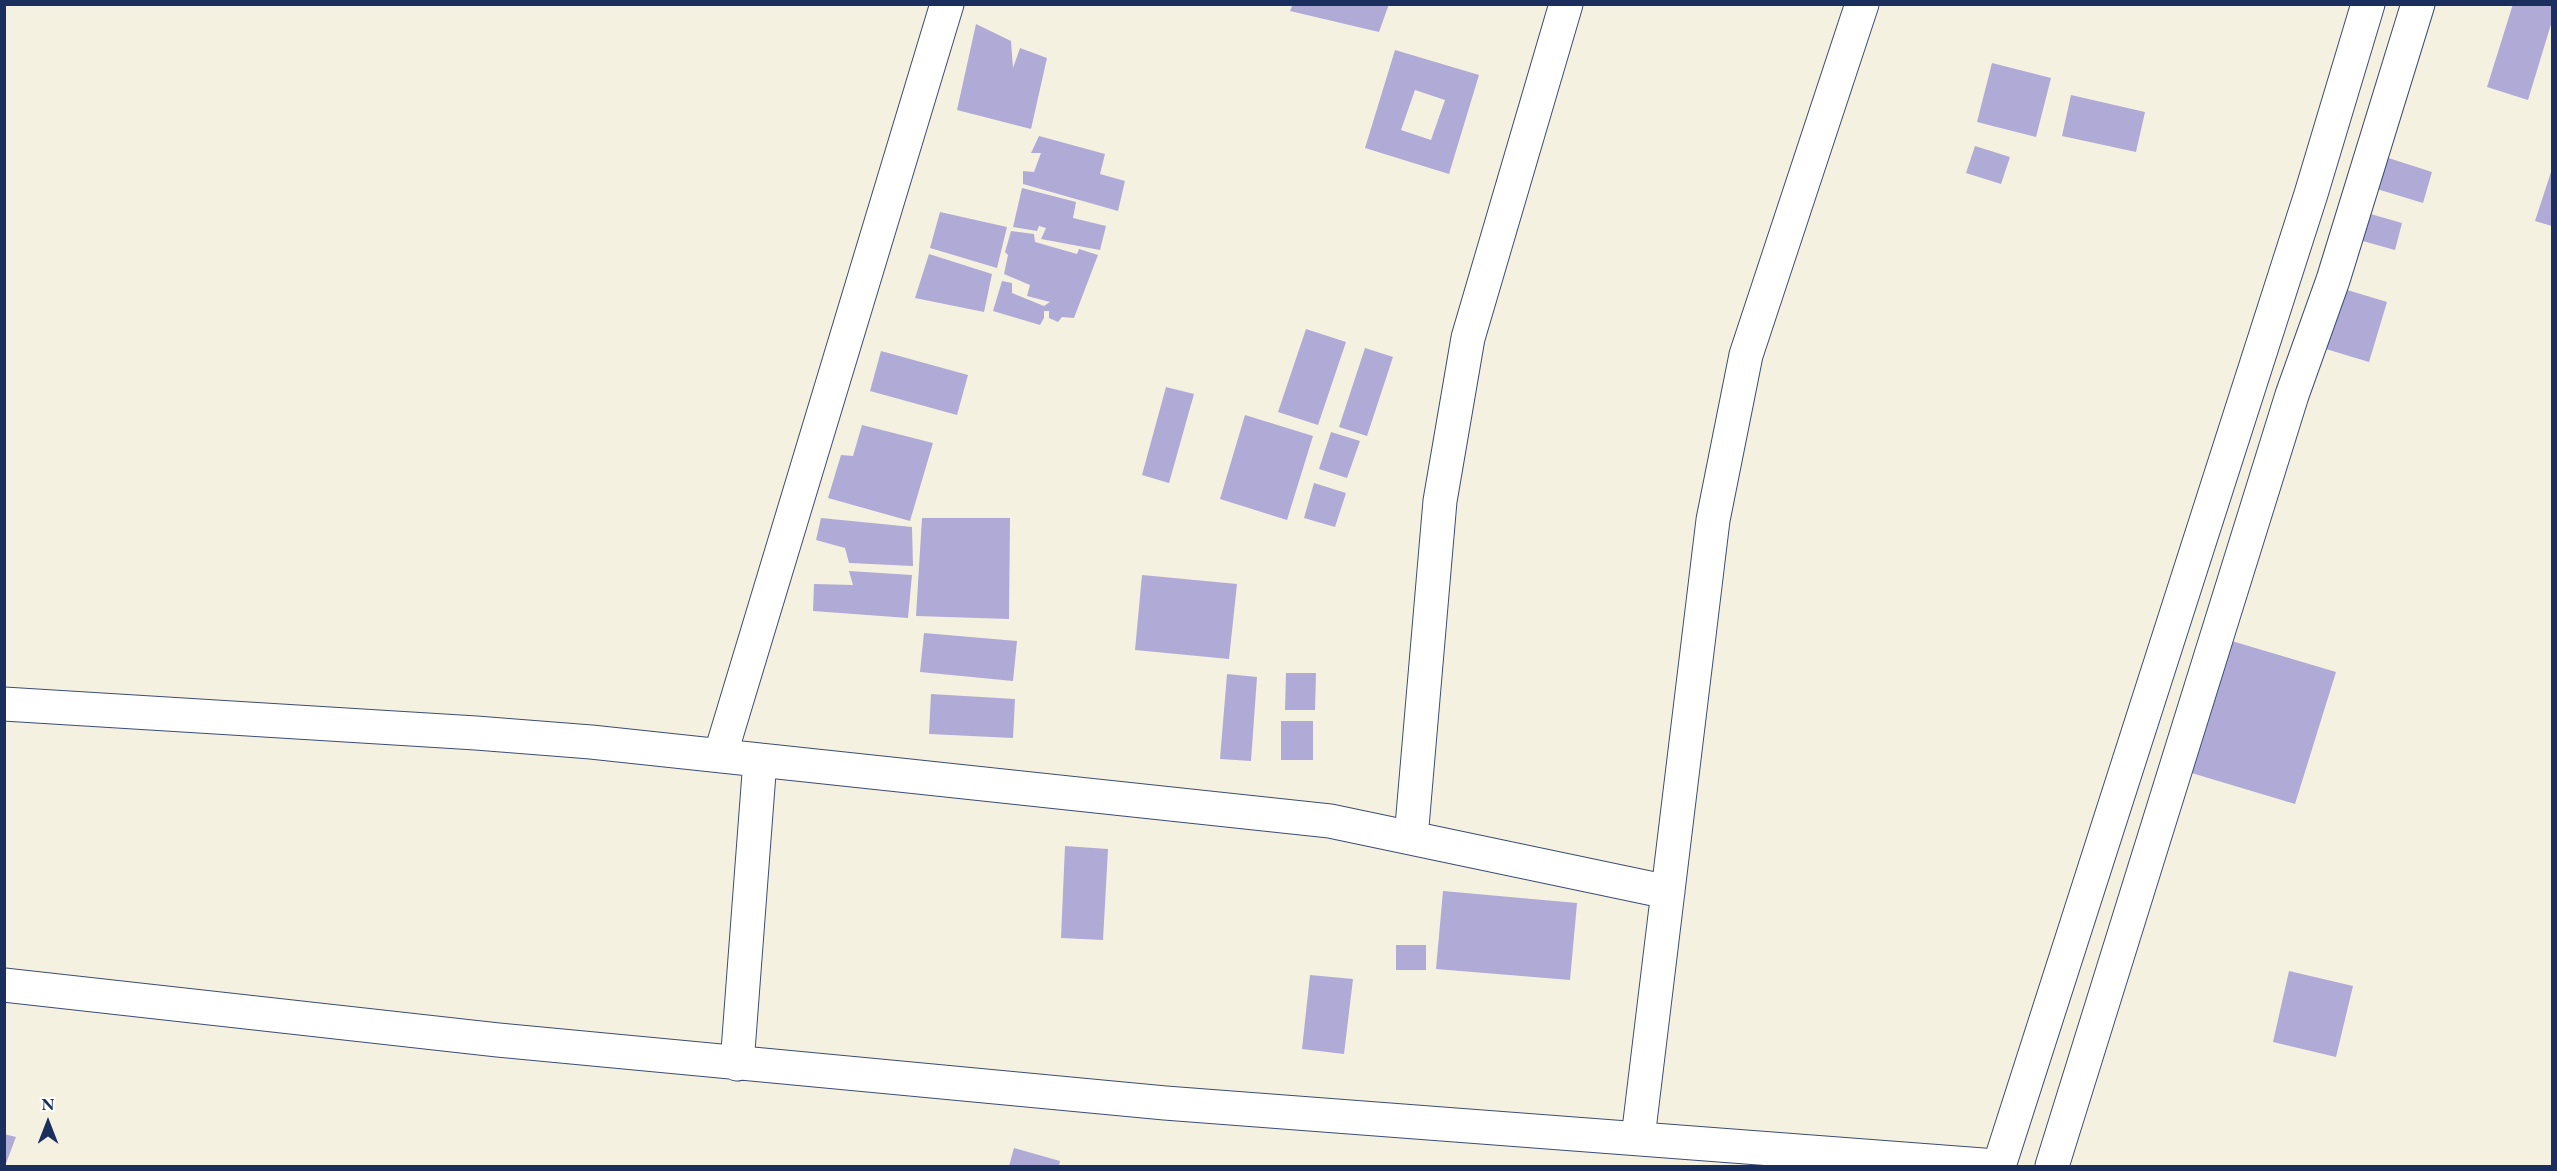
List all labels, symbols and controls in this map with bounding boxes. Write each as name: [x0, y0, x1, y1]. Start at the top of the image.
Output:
north arrow: [18, 1093, 78, 1153]
text: N: [42, 1094, 54, 1115]

